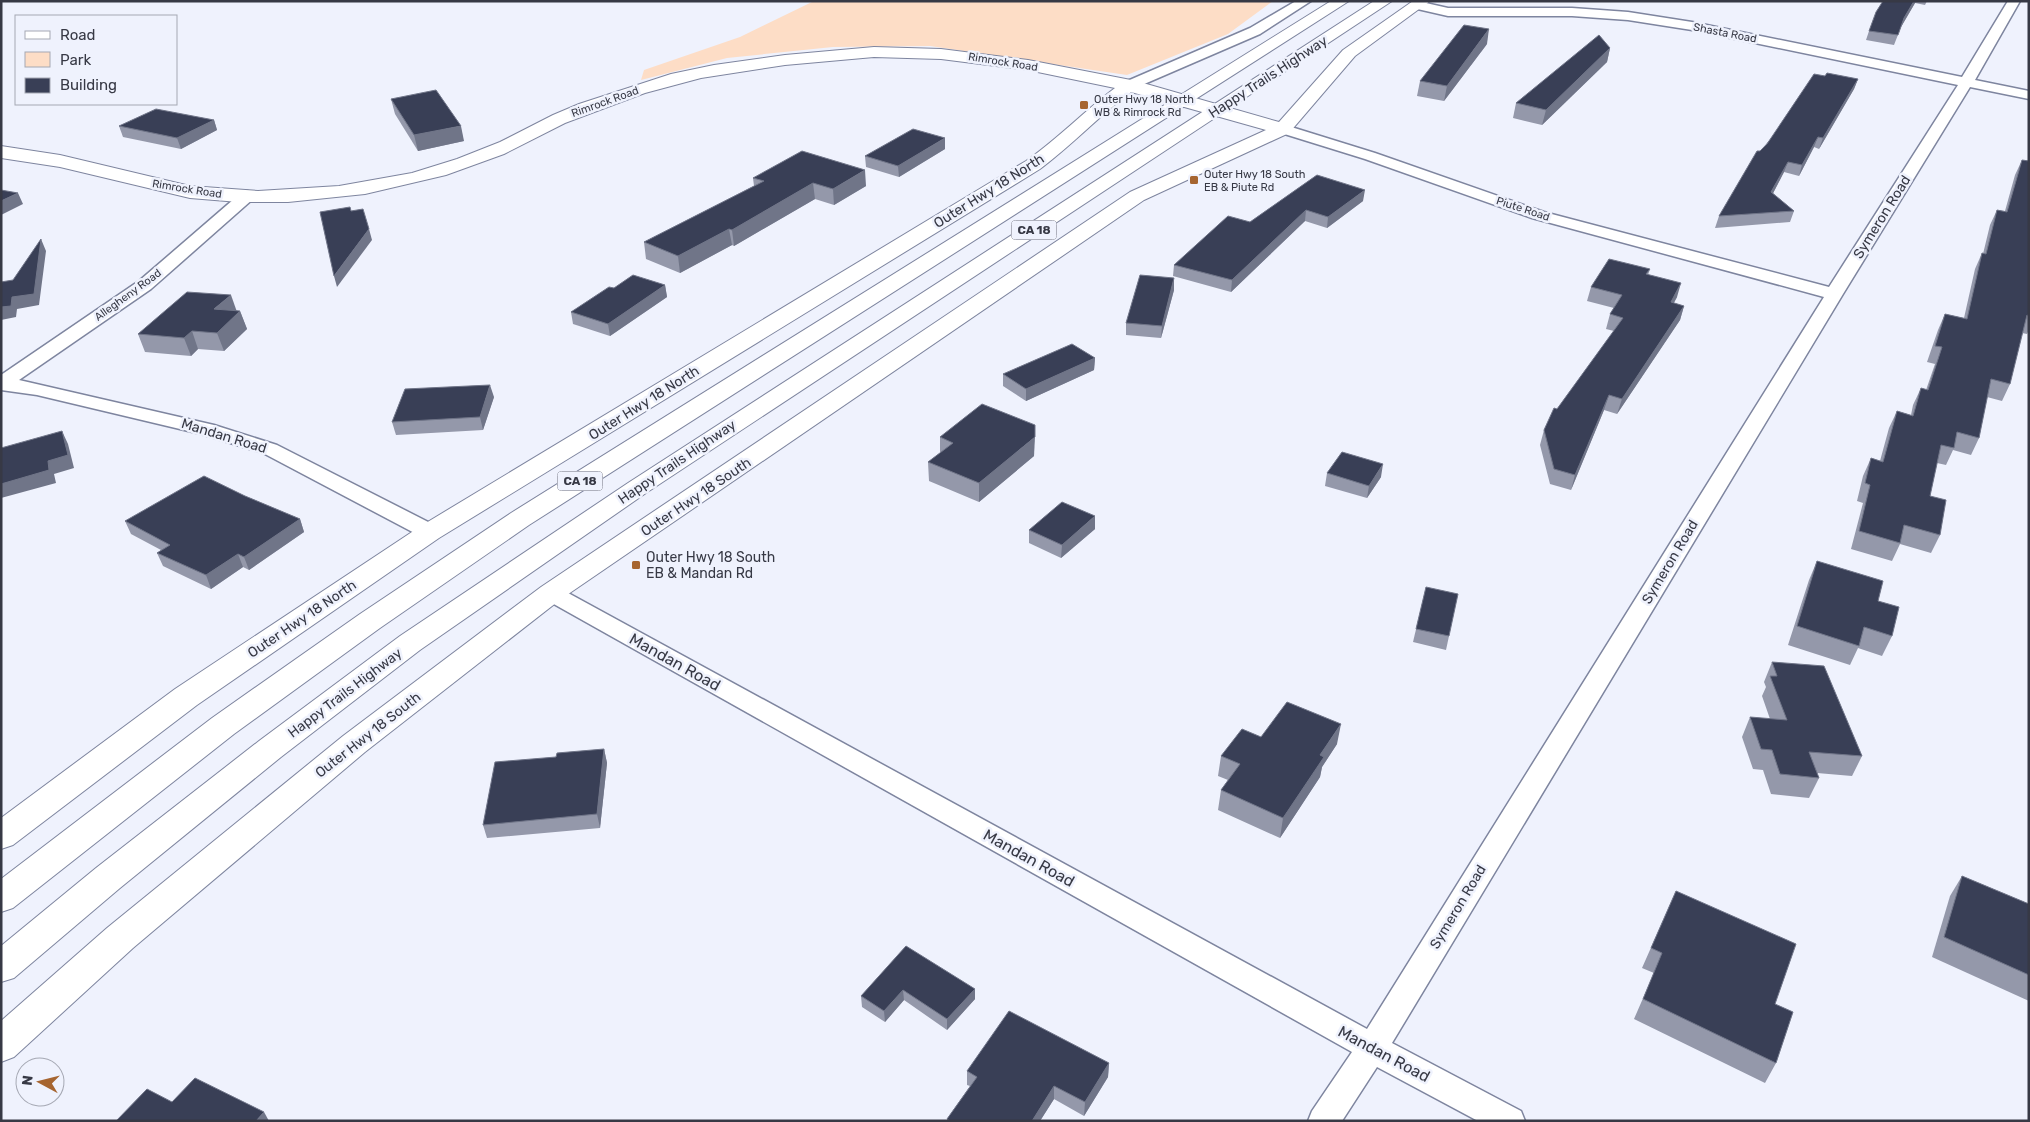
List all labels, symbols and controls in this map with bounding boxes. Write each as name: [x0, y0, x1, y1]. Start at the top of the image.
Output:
legend: [15, 15, 178, 105]
street label: Shasta Road: [1692, 20, 1758, 46]
text: Road: [60, 26, 96, 44]
street label: Happy Trails Highway: [1205, 32, 1331, 122]
street label: Rimrock Road: [967, 50, 1039, 74]
text: Park: [60, 51, 91, 69]
text: Building: [60, 76, 117, 94]
street label: Rimrock Road: [570, 84, 640, 120]
place label: Outer Hwy 18 North WB & Rimrock Rd: [1094, 93, 1194, 119]
marker: Outer Hwy 18 North WB & Rimrock Rd: [1078, 99, 1090, 111]
street label: Outer Hwy 18 North: [931, 150, 1047, 232]
place label: Outer Hwy 18 South EB & Piute Rd: [1204, 168, 1305, 194]
street label: Symeron Road: [1850, 172, 1914, 262]
marker: Outer Hwy 18 South EB & Piute Rd: [1188, 174, 1200, 186]
street label: Rimrock Road: [151, 177, 223, 201]
street label: Piute Road: [1495, 194, 1551, 224]
road number: CA 18: [1012, 220, 1056, 240]
street label: Allegheny Road: [92, 266, 164, 324]
street label: Outer Hwy 18 North: [586, 362, 702, 444]
street label: Mandan Road: [179, 415, 269, 457]
street label: Happy Trails Highway: [615, 416, 739, 508]
street label: Outer Hwy 18 South: [638, 454, 754, 540]
road number: CA 18: [558, 472, 602, 491]
street label: Symeron Road: [1638, 517, 1702, 607]
place label: Outer Hwy 18 South EB & Mandan Rd: [646, 549, 775, 582]
marker: Outer Hwy 18 South EB & Mandan Rd: [630, 559, 642, 571]
street label: Outer Hwy 18 North: [245, 576, 359, 662]
street label: Mandan Road: [626, 629, 724, 695]
street label: Happy Trails Highway: [285, 644, 406, 741]
street label: Outer Hwy 18 South: [312, 689, 424, 781]
street label: Mandan Road: [980, 825, 1078, 891]
street label: Symeron Road: [1426, 862, 1490, 952]
street label: Mandan Road: [1335, 1022, 1433, 1086]
north arrow: [15, 1057, 65, 1107]
text: N: [19, 1074, 37, 1087]

